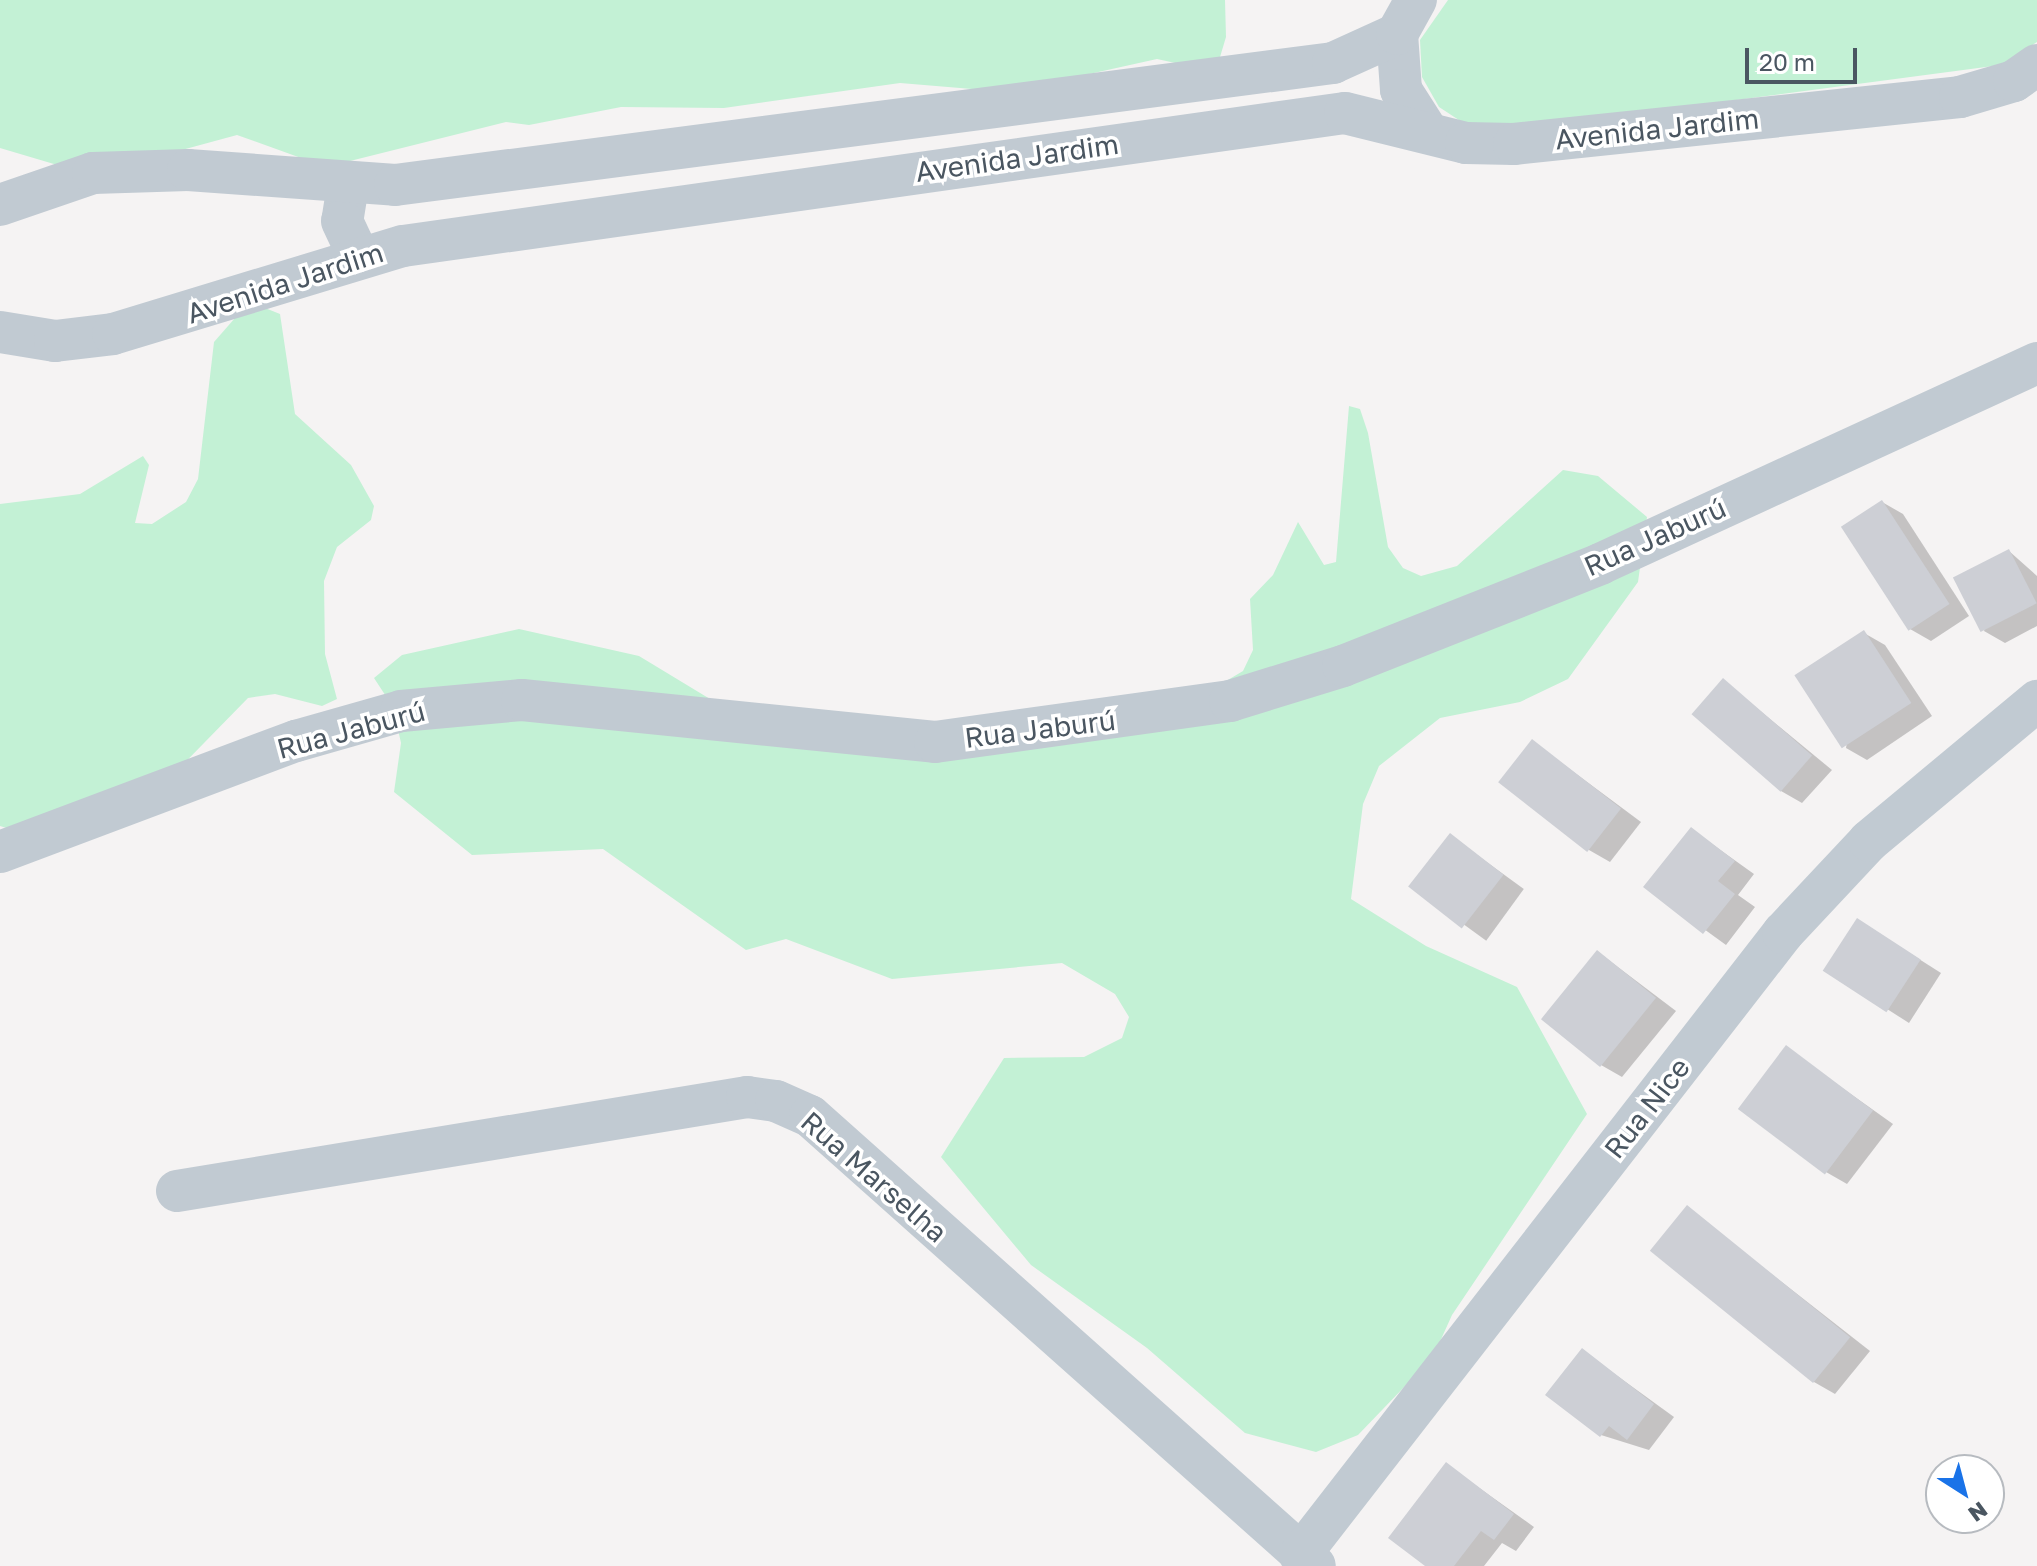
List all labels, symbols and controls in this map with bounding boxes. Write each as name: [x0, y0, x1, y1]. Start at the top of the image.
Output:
scale bar: [1749, 32, 1861, 82]
text: 20 m: [1759, 47, 1815, 76]
street label: Avenida Jardim: [1553, 102, 1761, 156]
street label: Avenida Jardim: [913, 127, 1121, 189]
street label: Avenida Jardim: [182, 235, 388, 331]
street label: Rua Jaburú: [1579, 491, 1731, 583]
street label: Rua Jaburú: [273, 694, 429, 766]
street label: Rua Jaburú: [963, 703, 1117, 755]
street label: Rua Nice: [1597, 1051, 1697, 1165]
street label: Rua Marselha: [794, 1105, 954, 1249]
north arrow: [1925, 1454, 2005, 1534]
text: N: [1964, 1496, 1993, 1528]

